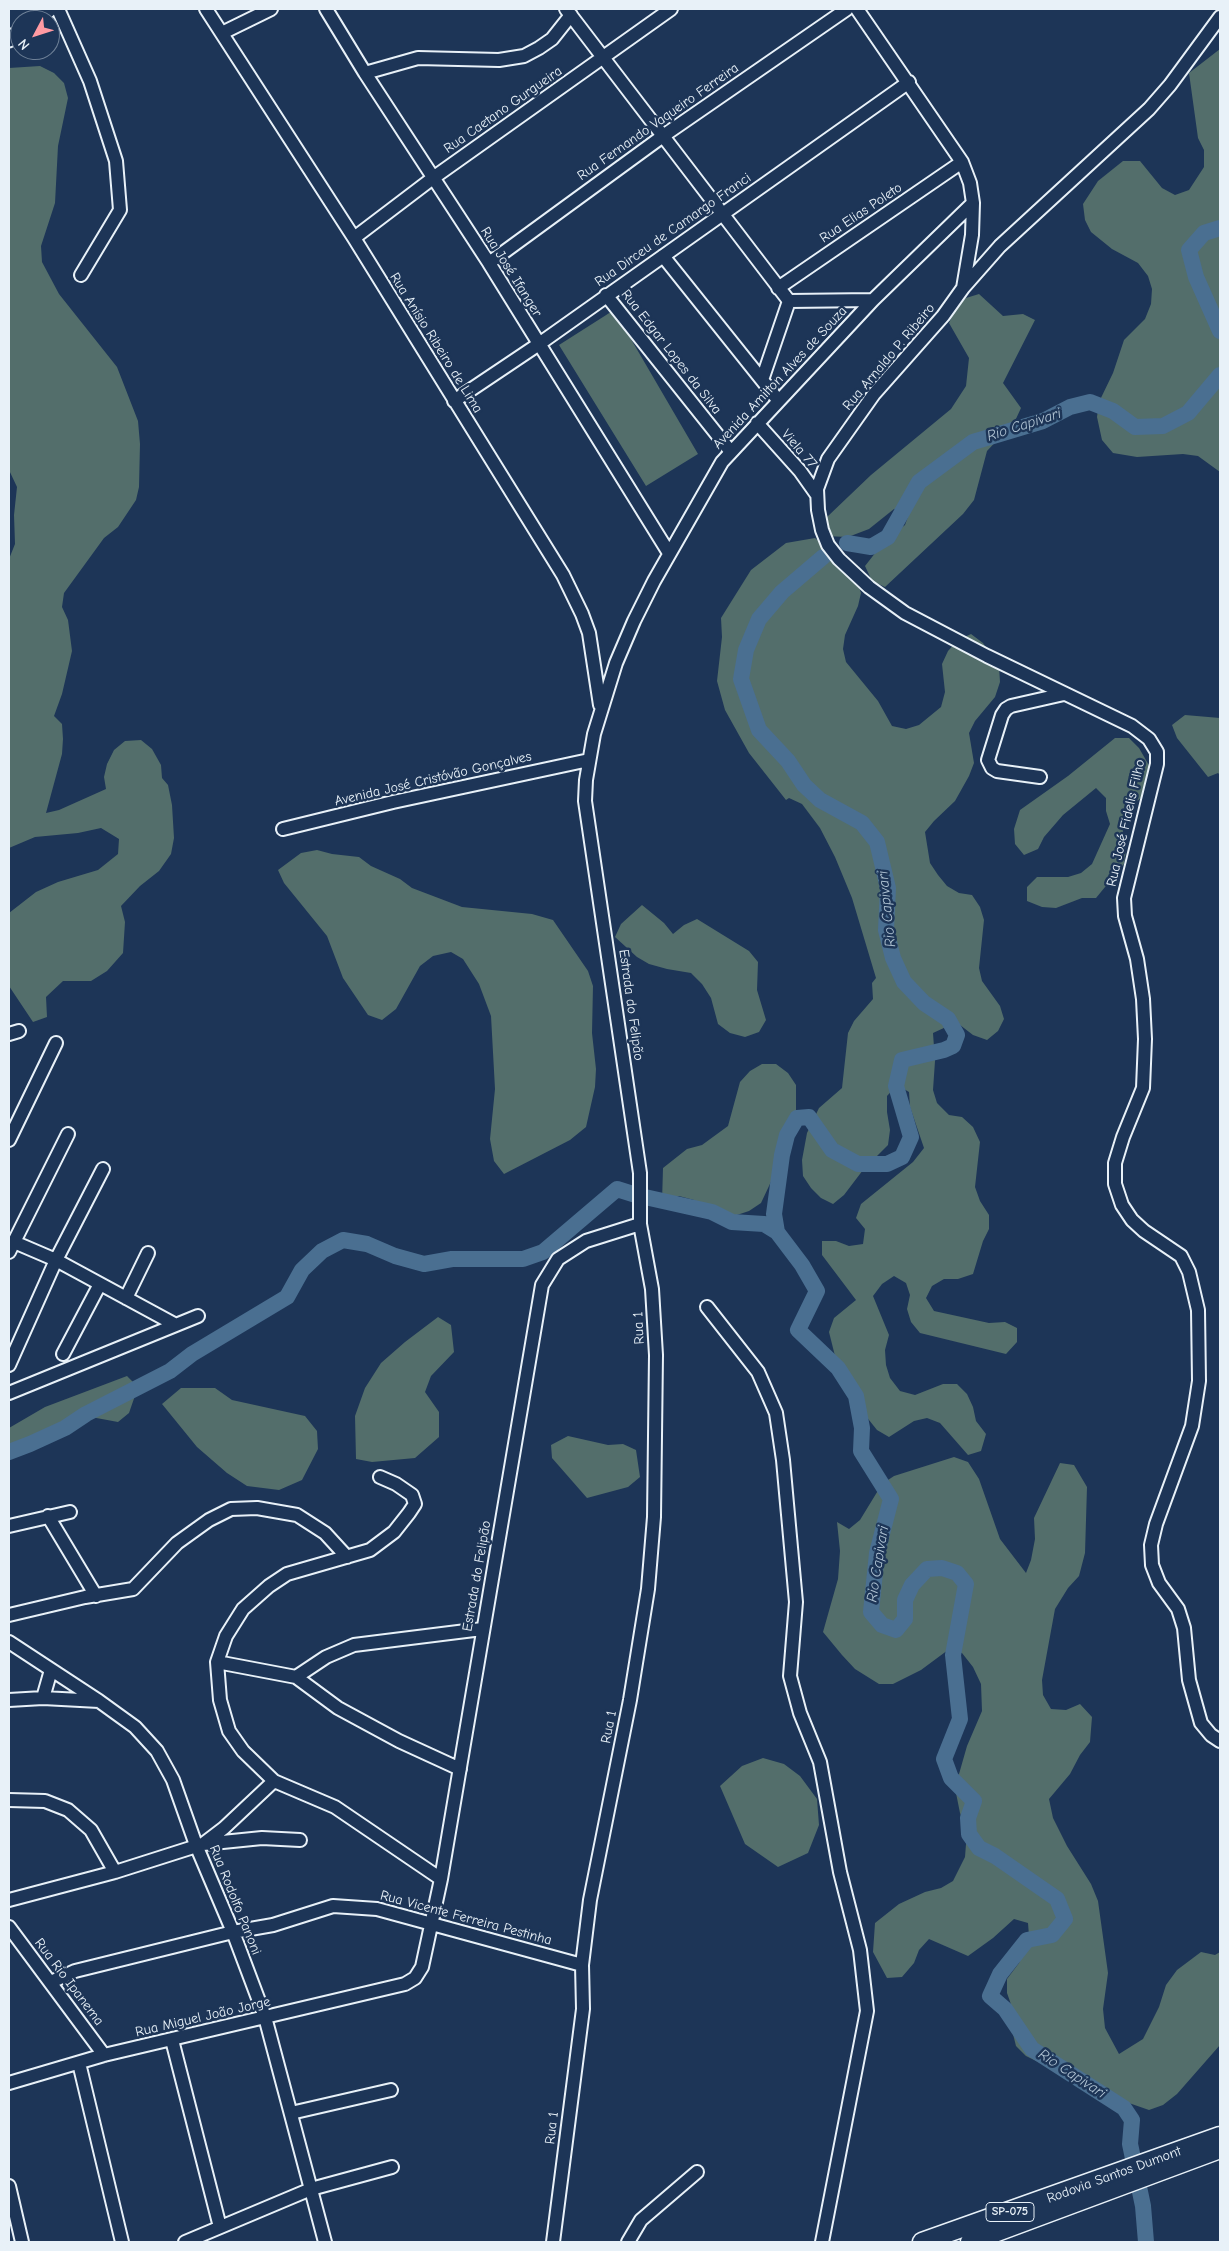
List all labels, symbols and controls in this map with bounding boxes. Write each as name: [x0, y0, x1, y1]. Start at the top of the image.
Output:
north arrow: [10, 10, 60, 60]
text: N: [14, 35, 33, 53]
street label: Rua Fernando Vaqueiro Ferreira: [574, 60, 742, 184]
street label: Rua Caetano Gurgueira: [441, 63, 565, 157]
street label: Rua Dirceu de Camargo Franci: [592, 170, 754, 290]
street label: Rua Elias Poleto: [817, 179, 905, 247]
street label: Rua José Ifanger: [477, 224, 545, 320]
street label: Rua Anísio Ribeiro de Lima: [386, 270, 486, 416]
street label: Rua Edgar Lopes da Silva: [617, 286, 725, 418]
street label: Rua Arnaldo P. Ribeiro: [839, 300, 939, 414]
street label: Avenida Amilton Alves de Souza: [709, 303, 851, 453]
water label: Rio Capivari: [985, 405, 1063, 445]
street label: Viela 77: [778, 426, 820, 472]
street label: Avenida José Cristóvão Gonçalves: [333, 748, 533, 810]
street label: Rua José Fidelis Filho: [1103, 758, 1149, 888]
water label: Rio Capivari: [874, 870, 900, 948]
street label: Estrada do Felipão: [615, 948, 647, 1062]
street label: Rua 1: [630, 1311, 648, 1345]
street label: Estrada do Felipão: [459, 1519, 495, 1633]
water label: Rio Capivari: [863, 1525, 893, 1603]
street label: Rua 1: [598, 1709, 620, 1745]
street label: Rua Rodolfo Panoni: [205, 1843, 265, 1957]
street label: Rua Vicente Ferreira Pestinha: [378, 1887, 554, 1949]
street label: Rua Rio Ipanema: [31, 1935, 107, 2029]
street label: Rua Miguel João Jorge: [134, 1993, 272, 2041]
water label: Rio Capivari: [1035, 2046, 1109, 2102]
street label: Rua 1: [542, 2111, 562, 2145]
street label: Rodovia Santos Dumont: [1044, 2143, 1184, 2207]
road number: SP-075: [986, 2202, 1034, 2222]

